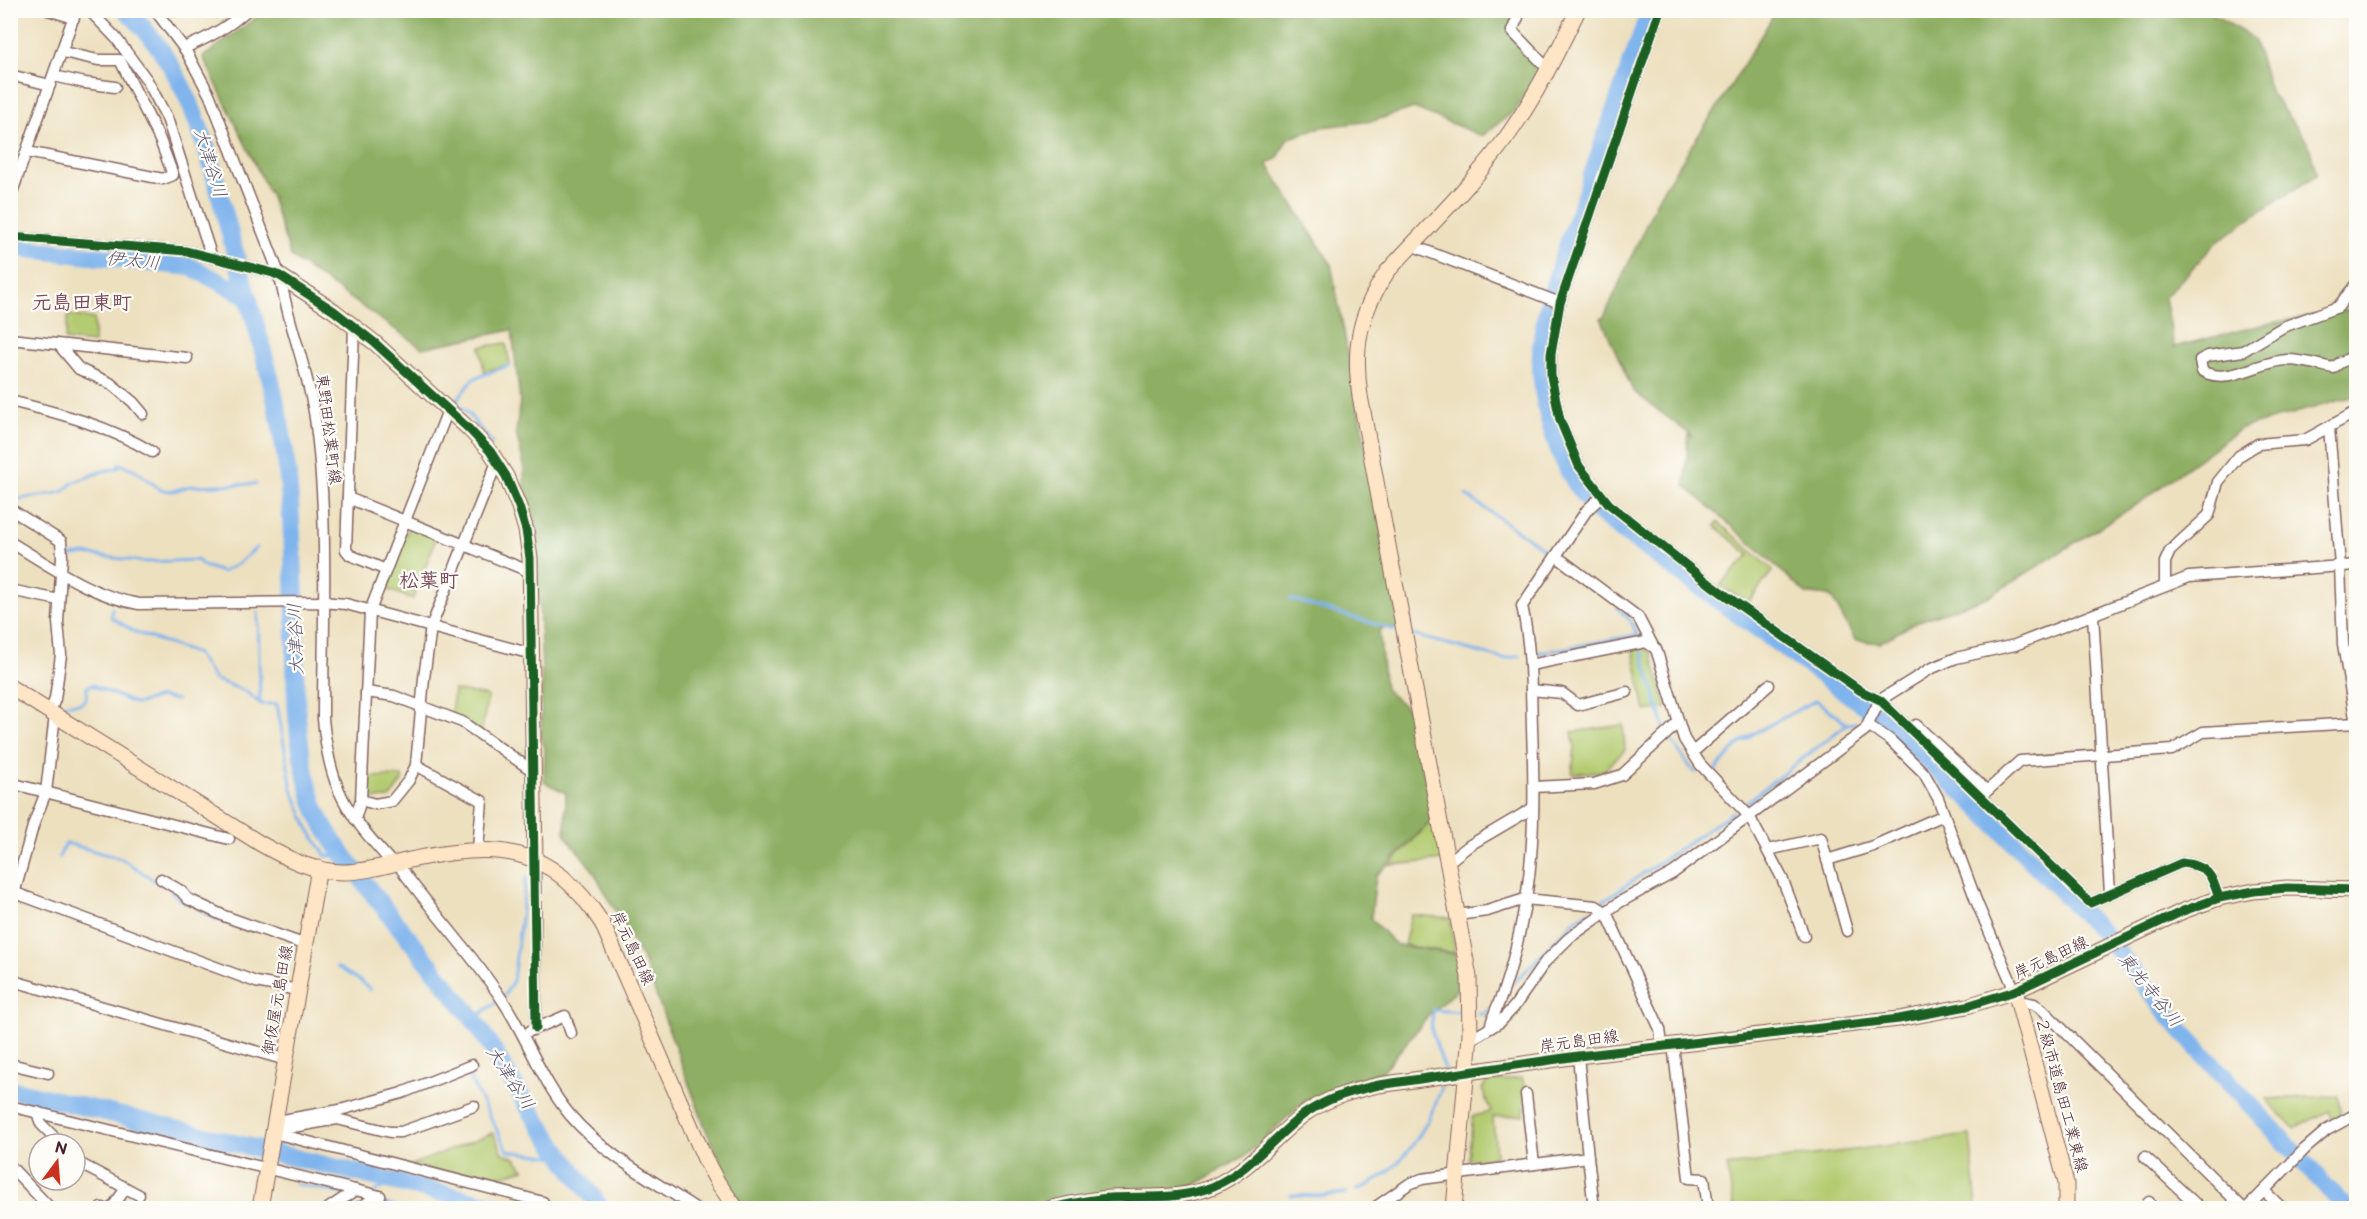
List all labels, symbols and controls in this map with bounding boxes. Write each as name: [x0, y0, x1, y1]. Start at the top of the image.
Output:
water label: 大津谷川: [189, 126, 231, 200]
water label: 伊太川: [105, 248, 161, 274]
district label: 元島田東町: [32, 291, 132, 315]
street label: 東野田松葉町線: [312, 372, 344, 486]
district label: 松葉町: [399, 569, 459, 593]
water label: 大津谷川: [284, 603, 308, 675]
street label: 岸元島田線: [606, 908, 658, 988]
street label: 岸元島田線: [2011, 932, 2091, 984]
street label: 御仮屋元島田線: [259, 943, 297, 1057]
water label: 東光寺谷川: [2114, 948, 2186, 1032]
street label: ２級市道島田工業東線: [2031, 1015, 2091, 1175]
street label: 岸元島田線: [1538, 1027, 1620, 1057]
water label: 大津谷川: [482, 1042, 538, 1114]
north arrow: [27, 1132, 87, 1192]
text: N: [52, 1138, 69, 1160]

